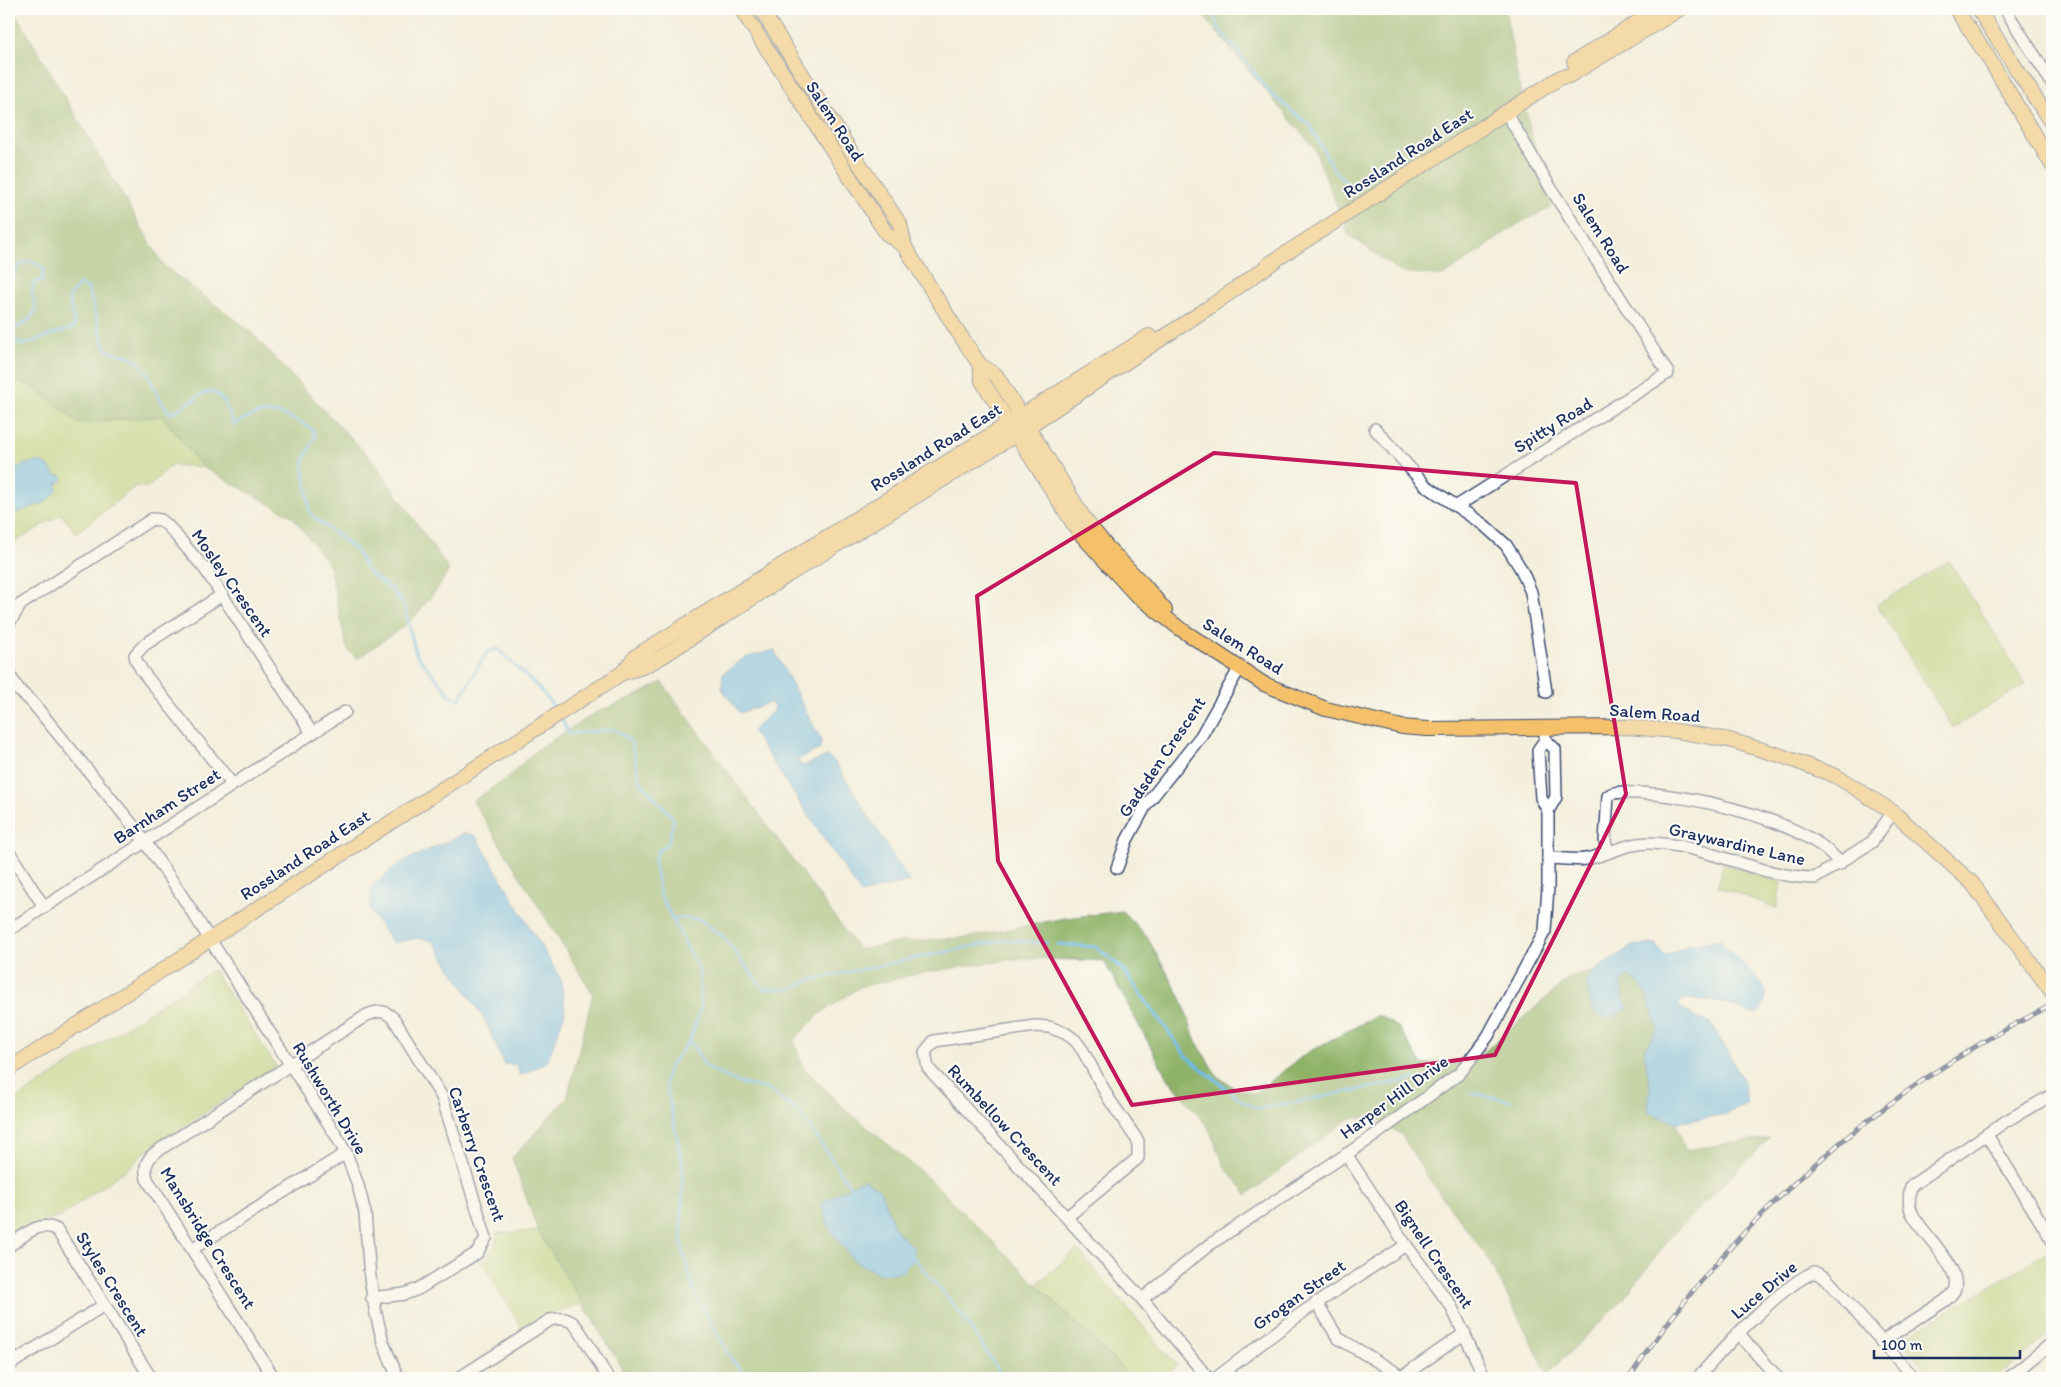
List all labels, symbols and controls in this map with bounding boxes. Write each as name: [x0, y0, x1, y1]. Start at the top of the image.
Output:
street label: Salem Road: [801, 77, 869, 165]
street label: Rossland Road East: [1339, 103, 1477, 203]
street label: Salem Road: [1568, 189, 1635, 278]
street label: Spitty Road: [1509, 392, 1597, 458]
street label: Rossland Road East: [866, 398, 1006, 496]
street label: Mosley Crescent: [187, 525, 278, 641]
street label: Salem Road: [1199, 613, 1288, 680]
street label: Gadsden Crescent: [1114, 692, 1211, 822]
street label: Salem Road: [1609, 699, 1701, 727]
street label: Barnham Street: [109, 763, 225, 849]
street label: Rossland Road East: [236, 805, 374, 905]
street label: Graywardine Lane: [1667, 818, 1807, 870]
street label: Rushworth Drive: [288, 1038, 372, 1158]
street label: Harper Hill Drive: [1335, 1050, 1453, 1144]
street label: Rumbellow Crescent: [943, 1060, 1067, 1191]
street label: Carberry Crescent: [444, 1083, 511, 1225]
street label: Mansbridge Crescent: [155, 1163, 261, 1313]
street label: Bignell Crescent: [1390, 1195, 1479, 1313]
street label: Styles Crescent: [71, 1227, 153, 1341]
street label: Grogan Street: [1248, 1255, 1350, 1335]
street label: Luce Drive: [1726, 1256, 1802, 1324]
scale bar: [1874, 1327, 2020, 1359]
text: 100 m: [1881, 1336, 1923, 1354]

